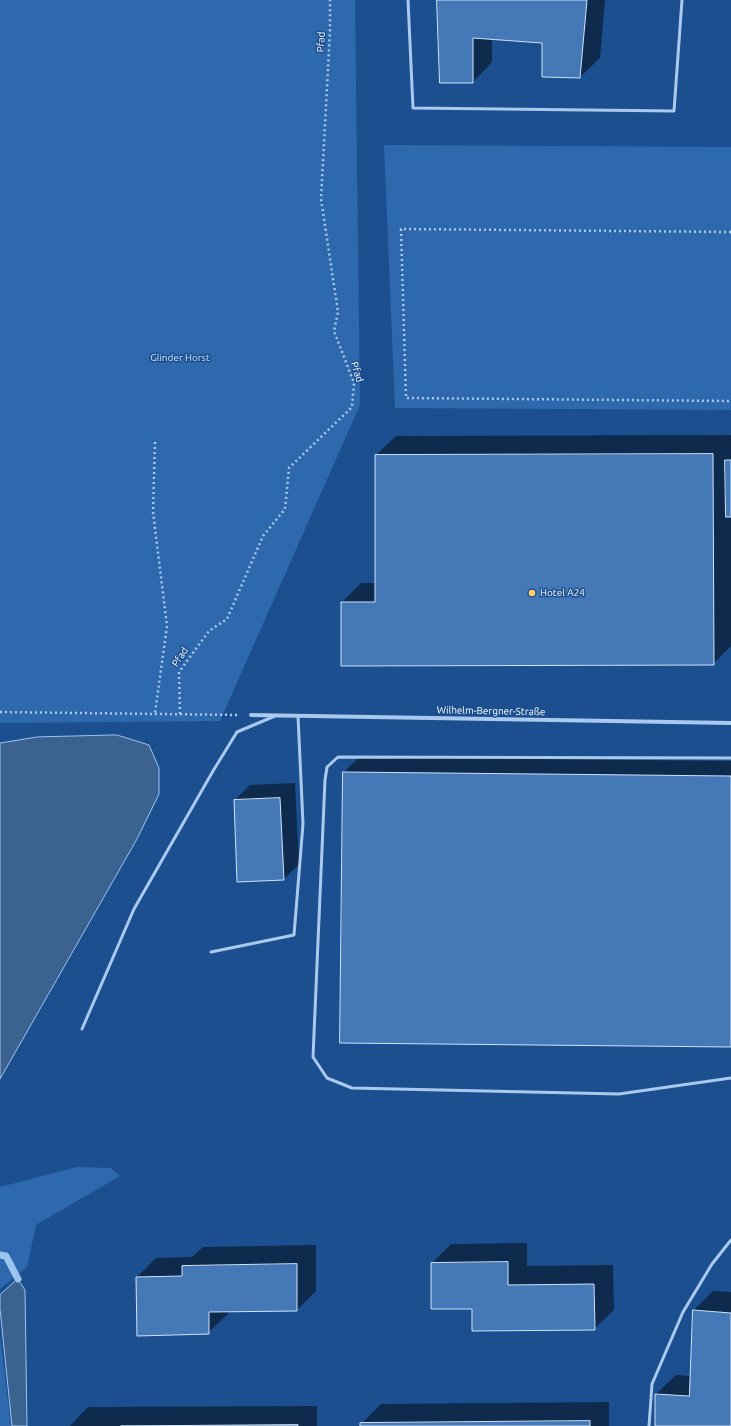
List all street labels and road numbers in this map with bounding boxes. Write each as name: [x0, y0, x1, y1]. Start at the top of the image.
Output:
street label: Pfad: [314, 31, 328, 53]
street label: Pfad: [348, 360, 366, 384]
street label: Pfad: [169, 645, 191, 669]
street label: Wilhelm-Bergner-Straße: [437, 704, 545, 718]

